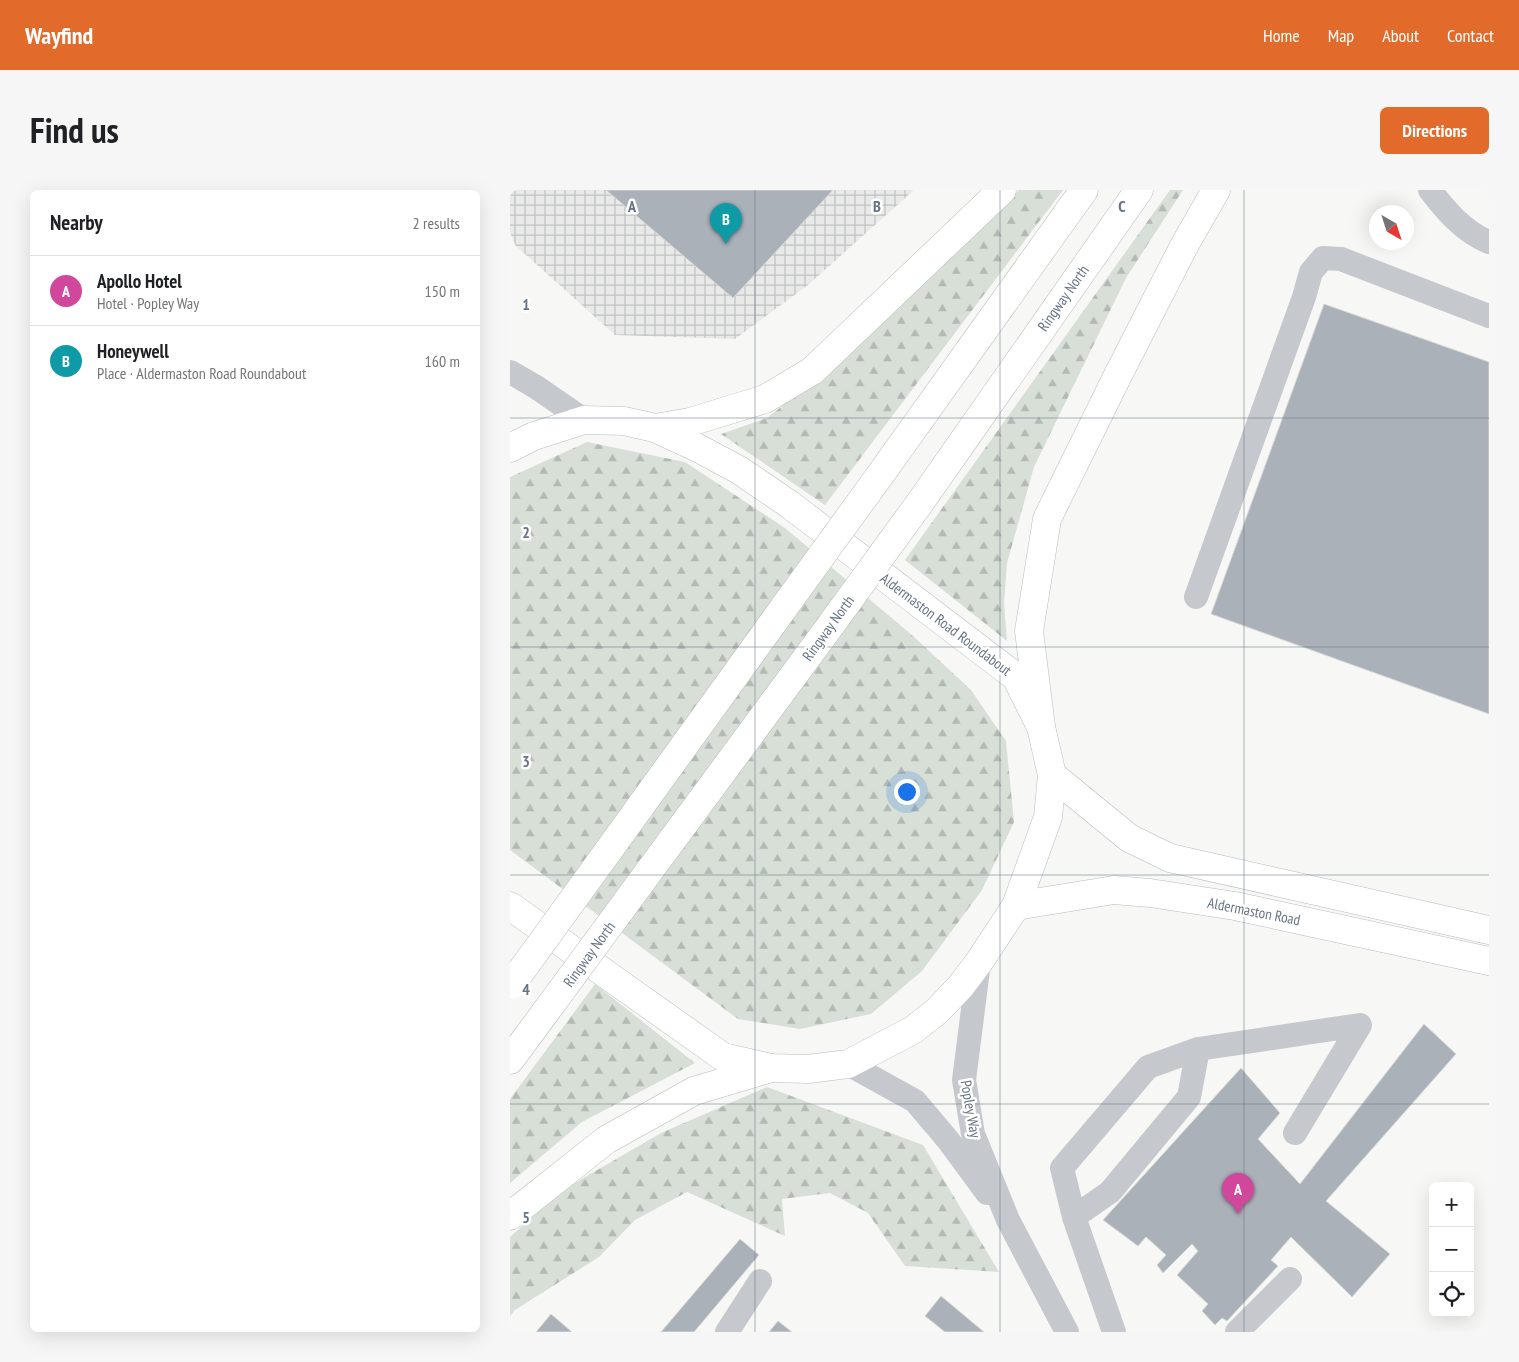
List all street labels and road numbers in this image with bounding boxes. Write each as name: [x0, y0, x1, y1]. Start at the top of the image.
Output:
street label: Ringway North: [1033, 261, 1093, 335]
street label: Aldermaston Road Roundabout: [877, 568, 1015, 680]
street label: Ringway North: [798, 591, 858, 665]
street label: Aldermaston Road: [1206, 893, 1302, 929]
street label: Ringway North: [559, 917, 619, 991]
street label: Popley Way: [957, 1079, 985, 1140]

